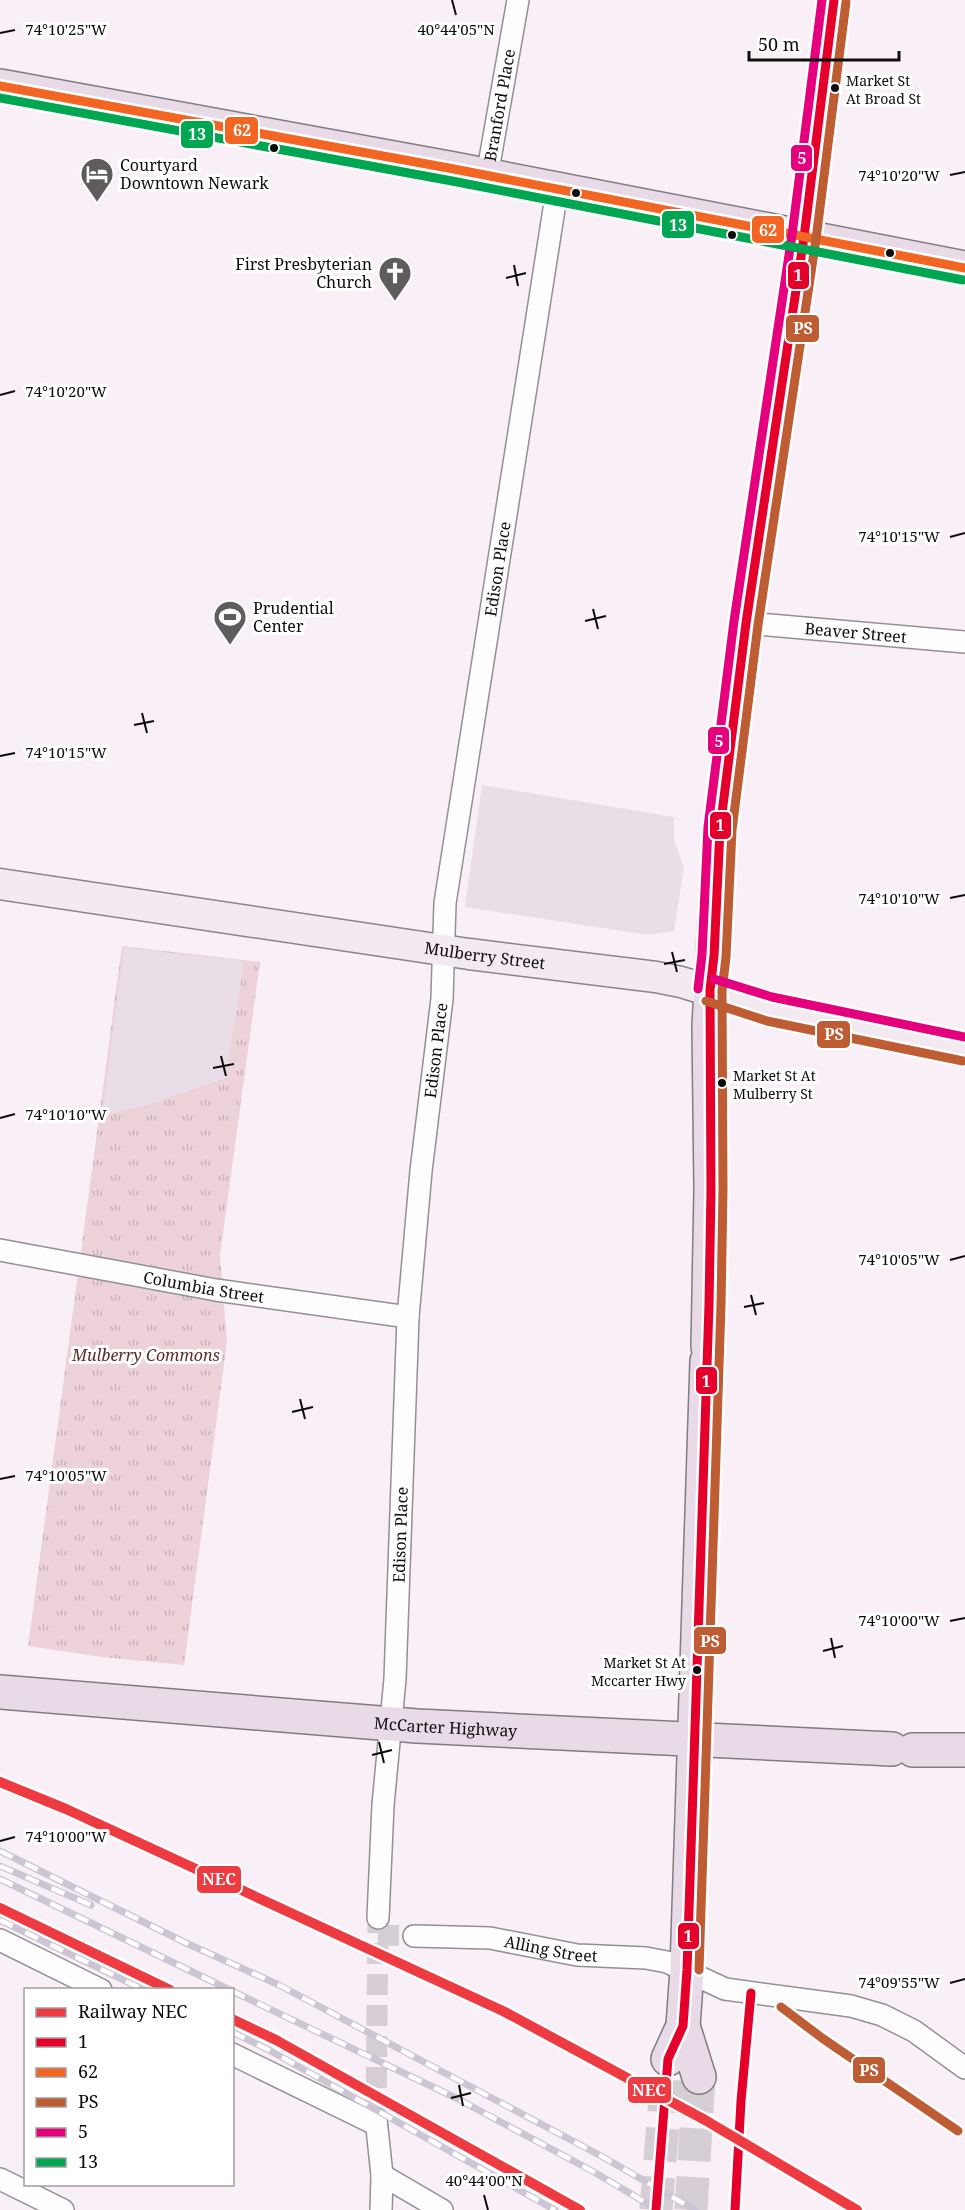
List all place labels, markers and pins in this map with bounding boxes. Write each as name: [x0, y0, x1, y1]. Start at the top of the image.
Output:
place label: Market St At Broad St: [846, 71, 921, 108]
marker: Market St At Broad St: [829, 82, 841, 94]
unlabelled marker: [268, 142, 280, 154]
place label: Courtyard Downtown Newark: [120, 154, 269, 194]
hotel icon: Courtyard Downtown Newark: [79, 156, 115, 203]
unlabelled marker: [570, 187, 582, 199]
unlabelled marker: [726, 229, 738, 241]
unlabelled marker: [884, 247, 896, 259]
place label: First Presbyterian Church: [235, 253, 372, 293]
church icon: First Presbyterian Church: [377, 255, 413, 302]
place label: Prudential Center: [253, 597, 334, 637]
sports icon: Prudential Center: [212, 599, 248, 646]
place label: Market St At Mulberry St: [733, 1066, 816, 1103]
marker: Market St At Mulberry St: [716, 1077, 728, 1089]
place label: Market St At Mccarter Hwy: [591, 1653, 686, 1690]
marker: Market St At Mccarter Hwy: [691, 1664, 703, 1676]

